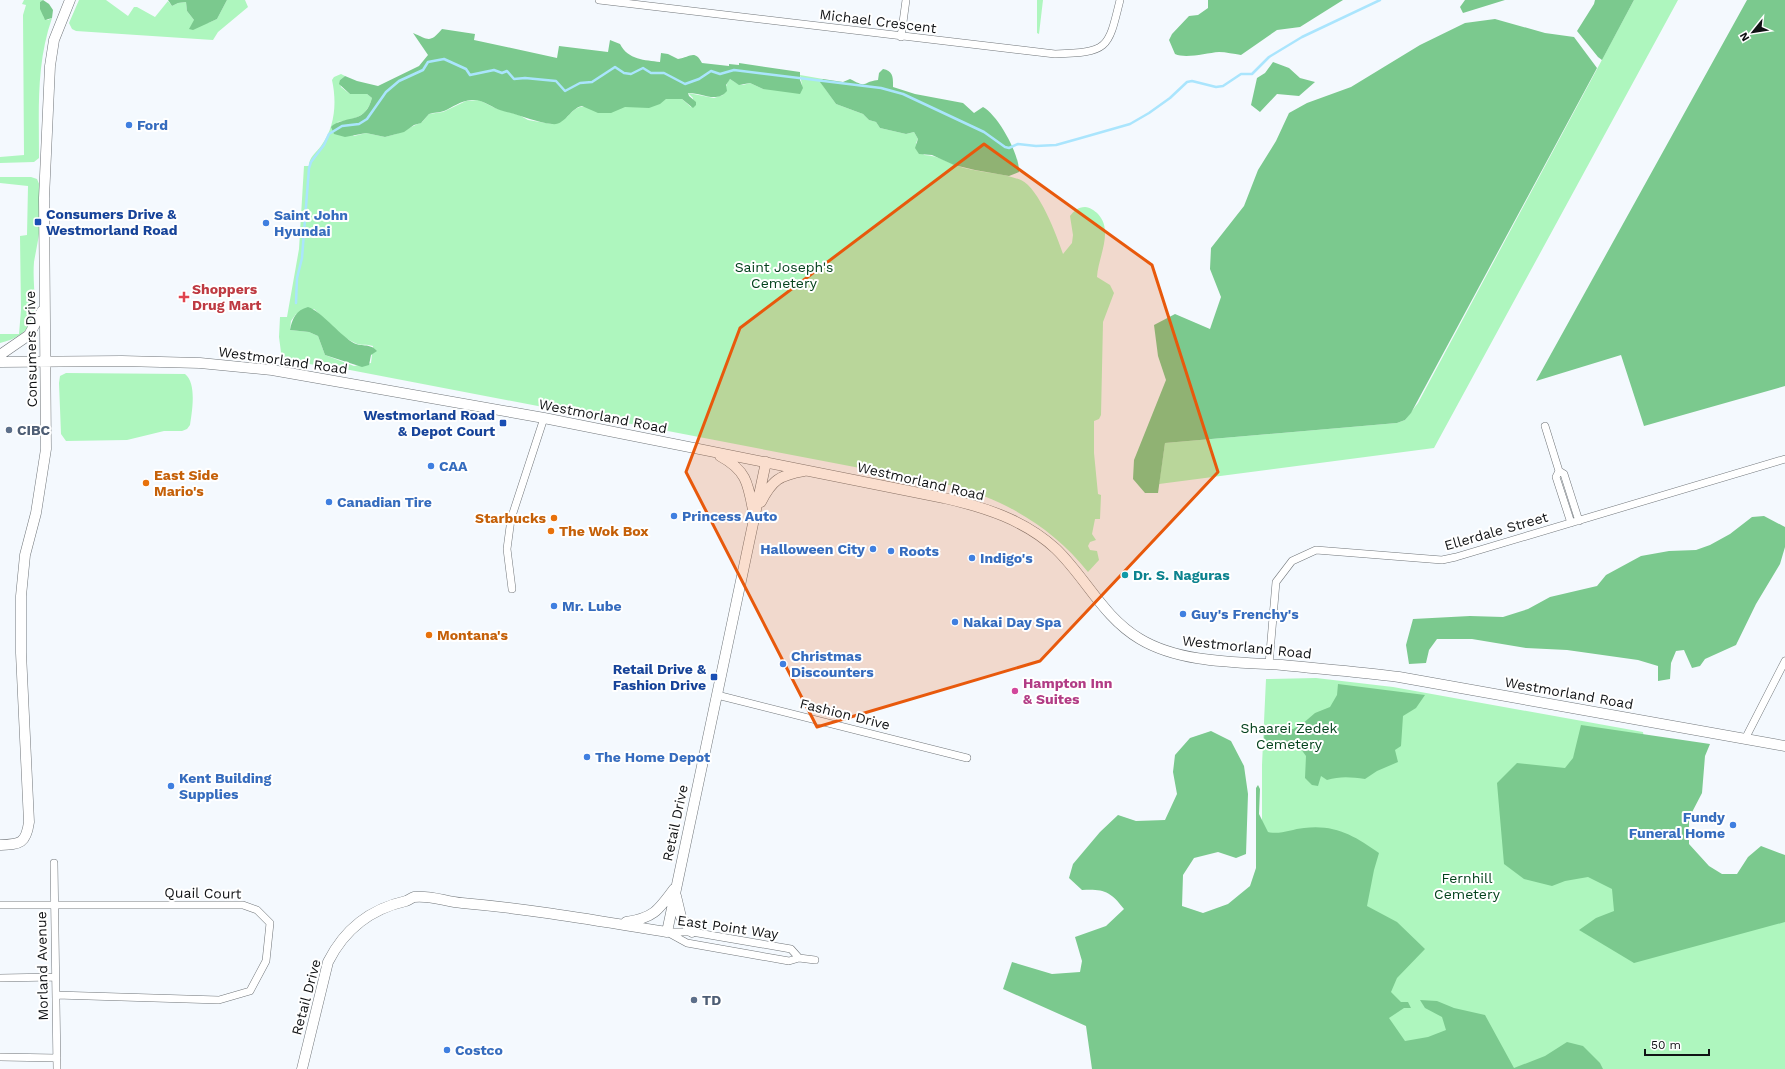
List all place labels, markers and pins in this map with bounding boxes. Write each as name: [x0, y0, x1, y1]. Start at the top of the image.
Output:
place label: Ford: [137, 117, 168, 133]
marker: Ford: [124, 120, 134, 130]
place label: Consumers Drive & Westmorland Road: [46, 206, 177, 238]
place label: Saint John Hyundai: [274, 207, 348, 239]
marker: Consumers Drive & Westmorland Road: [33, 217, 43, 227]
marker: Saint John Hyundai: [261, 218, 271, 228]
place label: Shoppers Drug Mart: [192, 281, 261, 313]
marker: Shoppers Drug Mart: [179, 292, 189, 302]
place label: Westmorland Road & Depot Court: [364, 407, 495, 439]
marker: Westmorland Road & Depot Court: [498, 418, 508, 428]
place label: CIBC: [17, 422, 51, 438]
marker: CIBC: [4, 425, 14, 435]
place label: CAA: [439, 458, 468, 474]
marker: CAA: [426, 461, 436, 471]
place label: East Side Mario's: [154, 467, 218, 499]
marker: East Side Mario's: [141, 478, 151, 488]
place label: Canadian Tire: [337, 494, 432, 510]
marker: Canadian Tire: [324, 497, 334, 507]
place label: Princess Auto: [682, 508, 777, 524]
place label: Starbucks: [475, 510, 547, 526]
marker: Princess Auto: [669, 511, 679, 521]
marker: Starbucks: [549, 513, 559, 523]
place label: The Wok Box: [559, 523, 649, 539]
marker: The Wok Box: [546, 526, 556, 536]
place label: Halloween City: [760, 541, 865, 557]
place label: Roots: [899, 543, 939, 559]
marker: Halloween City: [868, 544, 878, 554]
marker: Roots: [886, 546, 896, 556]
place label: Indigo's: [980, 550, 1033, 566]
marker: Indigo's: [967, 553, 977, 563]
place label: Dr. S. Naguras: [1133, 567, 1230, 583]
marker: Dr. S. Naguras: [1120, 570, 1130, 580]
place label: Mr. Lube: [562, 598, 622, 614]
marker: Mr. Lube: [549, 601, 559, 611]
place label: Guy's Frenchy's: [1191, 606, 1299, 622]
marker: Guy's Frenchy's: [1178, 609, 1188, 619]
place label: Nakai Day Spa: [963, 614, 1062, 630]
marker: Nakai Day Spa: [950, 617, 960, 627]
place label: Montana's: [437, 627, 509, 643]
marker: Montana's: [424, 630, 434, 640]
place label: Christmas Discounters: [791, 648, 874, 680]
marker: Christmas Discounters: [778, 659, 788, 669]
place label: Retail Drive & Fashion Drive: [613, 661, 706, 693]
marker: Retail Drive & Fashion Drive: [709, 672, 719, 682]
place label: Hampton Inn & Suites: [1023, 675, 1112, 707]
marker: Hampton Inn & Suites: [1010, 686, 1020, 696]
place label: The Home Depot: [595, 749, 710, 765]
marker: The Home Depot: [582, 752, 592, 762]
place label: Kent Building Supplies: [179, 770, 271, 802]
marker: Kent Building Supplies: [166, 781, 176, 791]
place label: Fundy Funeral Home: [1629, 809, 1725, 841]
marker: Fundy Funeral Home: [1728, 820, 1738, 830]
place label: TD: [702, 992, 721, 1008]
marker: TD: [689, 995, 699, 1005]
place label: Costco: [455, 1042, 503, 1058]
marker: Costco: [442, 1045, 452, 1055]

